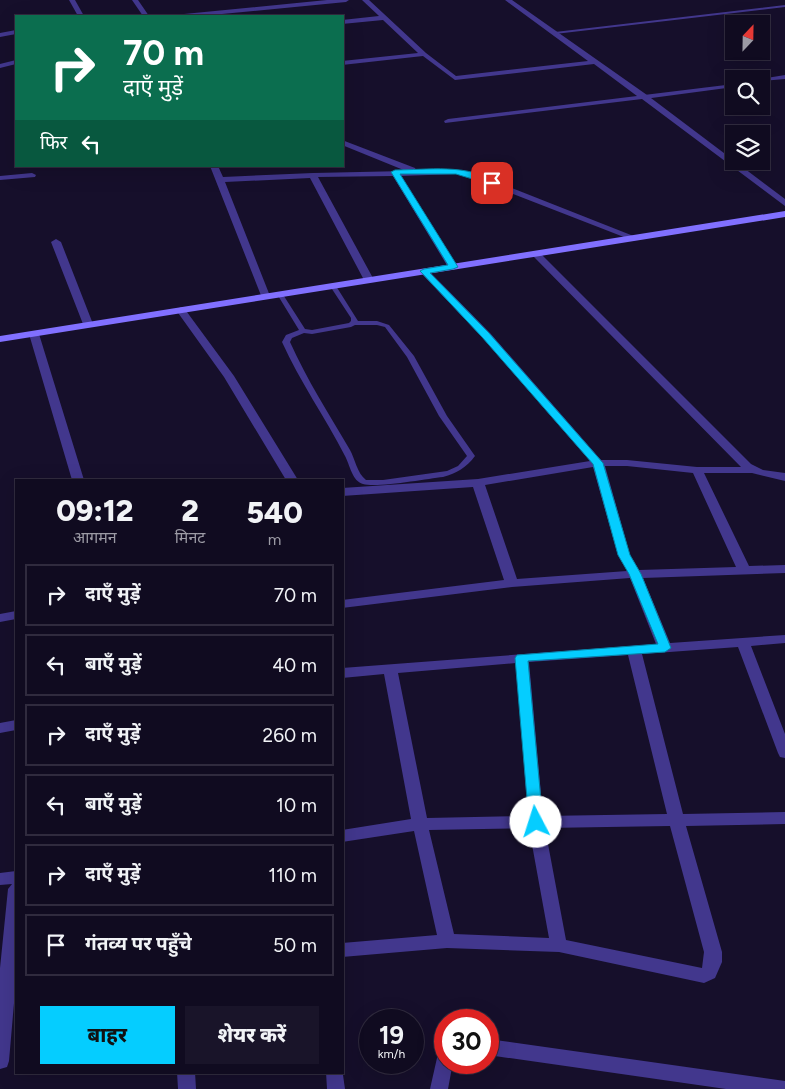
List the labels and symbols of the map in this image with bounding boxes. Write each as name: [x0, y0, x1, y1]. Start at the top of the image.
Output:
north arrow: [725, 15, 770, 60]
pin: [471, 162, 513, 204]
position arrow: [509, 795, 561, 847]
speed limit sign: 30: [434, 1009, 499, 1074]

